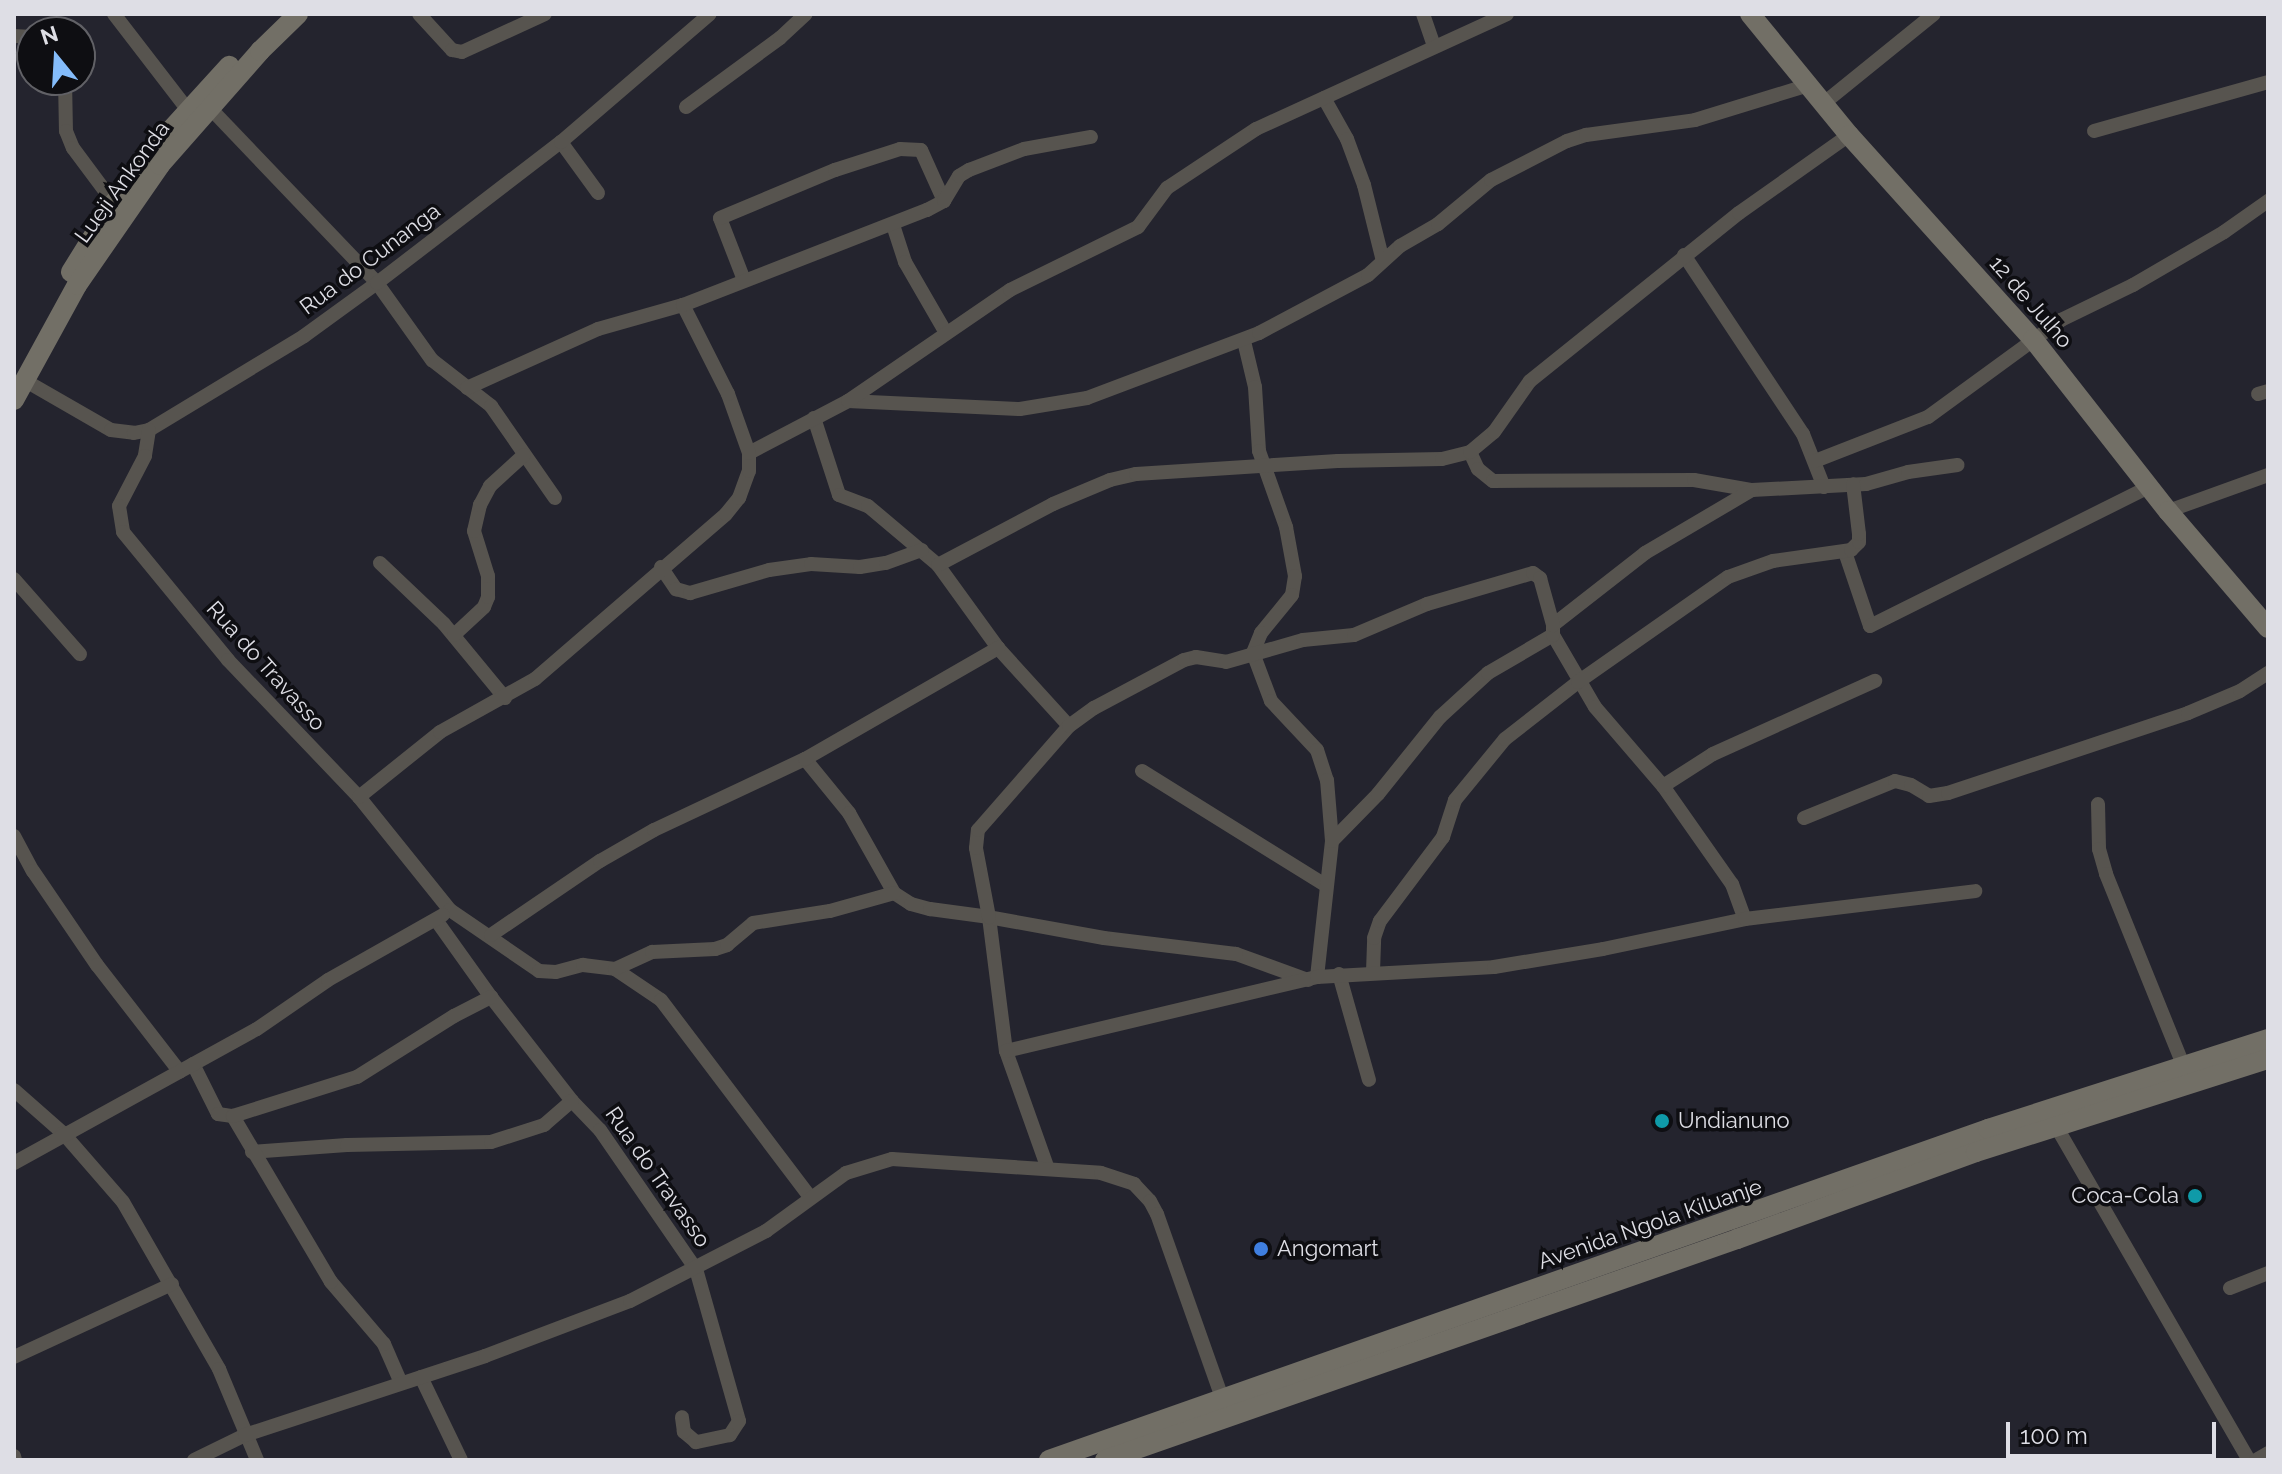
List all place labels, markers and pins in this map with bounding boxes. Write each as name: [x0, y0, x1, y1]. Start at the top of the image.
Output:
place label: Undianuno: [1678, 1108, 1790, 1134]
marker: Undianuno: [1653, 1112, 1671, 1130]
place label: Coca-Cola: [2071, 1183, 2179, 1209]
marker: Coca-Cola: [2186, 1187, 2204, 1205]
place label: Angomart: [1277, 1236, 1379, 1262]
marker: Angomart: [1252, 1240, 1270, 1258]

